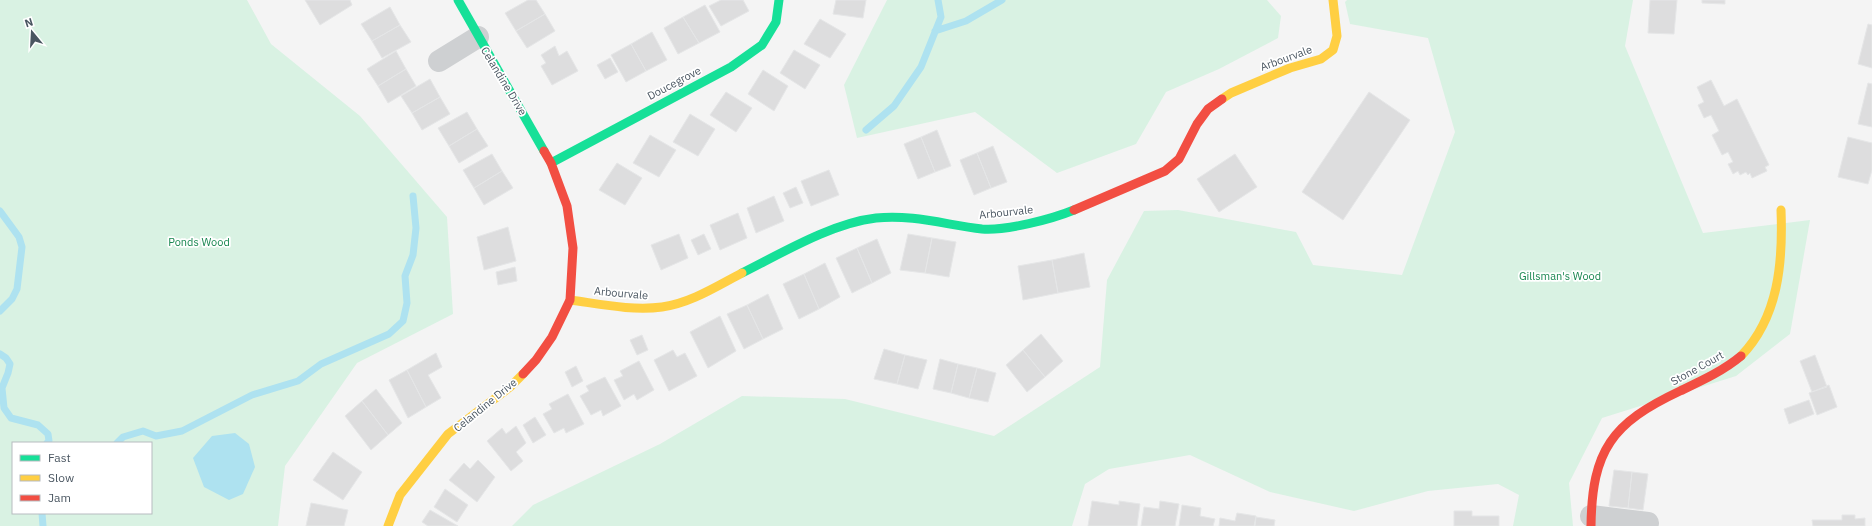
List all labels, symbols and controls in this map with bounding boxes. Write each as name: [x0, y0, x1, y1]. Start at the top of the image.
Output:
north arrow: [12, 12, 52, 52]
text: N: [23, 15, 35, 30]
street label: Arbourvale: [1258, 42, 1314, 74]
street label: Celandine Drive: [478, 44, 530, 118]
street label: Doucegrove: [645, 63, 703, 103]
street label: Arbourvale: [978, 202, 1034, 222]
park label: Ponds Wood: [168, 235, 230, 249]
park label: Gillsman's Wood: [1519, 269, 1601, 283]
street label: Arbourvale: [593, 284, 649, 302]
street label: Stone Court: [1668, 348, 1726, 388]
street label: Celandine Drive: [450, 375, 520, 435]
legend: [12, 442, 152, 514]
text: Fast: [48, 450, 71, 465]
text: Slow: [48, 470, 74, 485]
text: Jam: [48, 490, 71, 505]

